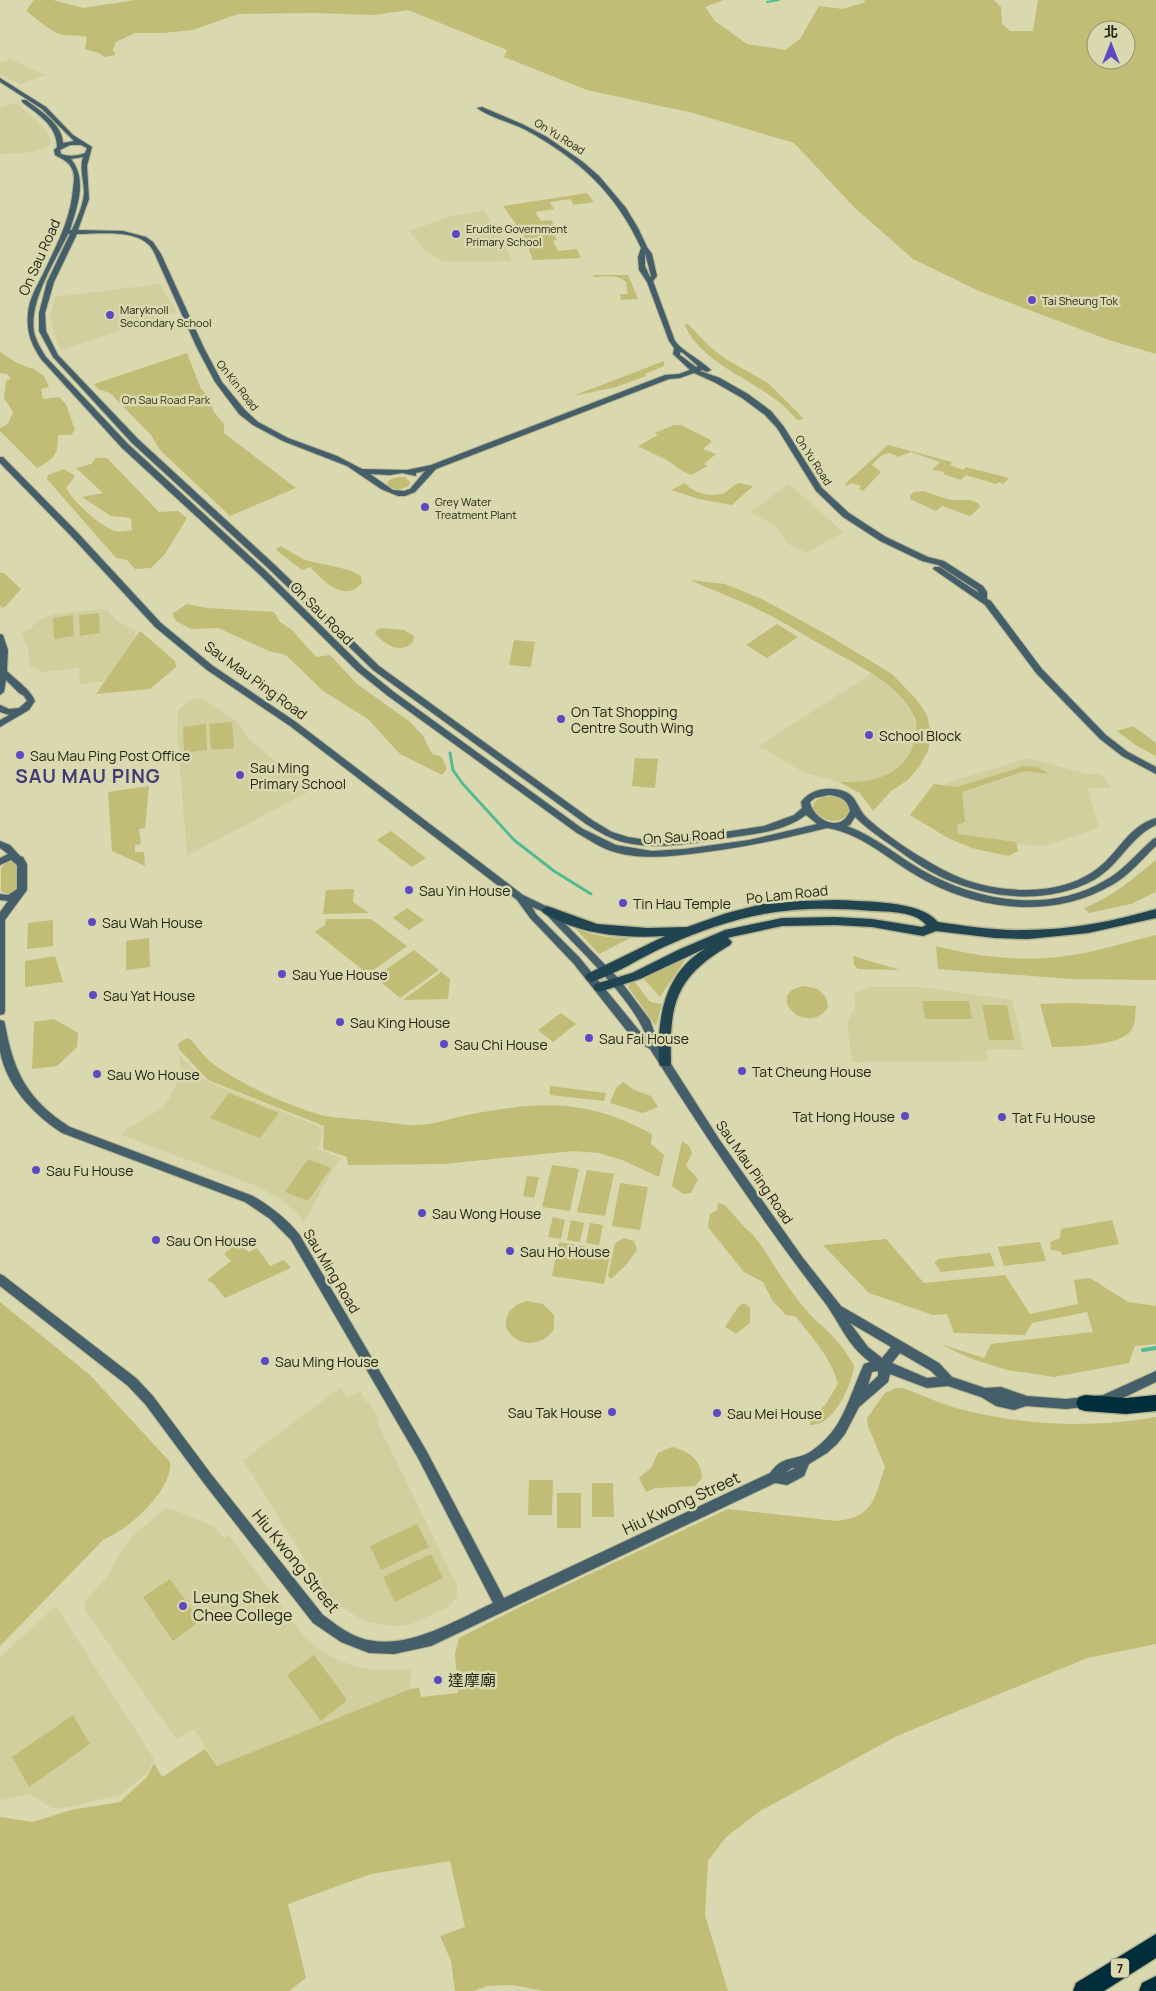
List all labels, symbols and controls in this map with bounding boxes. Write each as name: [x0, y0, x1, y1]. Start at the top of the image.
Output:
north arrow: [1086, 20, 1136, 70]
text: 北: [1104, 22, 1118, 41]
street label: On Yu Road: [532, 114, 588, 158]
street label: On Sau Road: [14, 216, 64, 298]
place label: Erudite Government Primary School: [466, 221, 568, 249]
marker: Erudite Government Primary School: [450, 228, 462, 240]
place label: Tai Sheung Tok: [1042, 293, 1118, 308]
marker: Tai Sheung Tok: [1026, 294, 1038, 306]
place label: Maryknoll Secondary School: [120, 302, 212, 330]
marker: Maryknoll Secondary School: [104, 309, 116, 321]
street label: On Kin Road: [213, 357, 263, 413]
park label: On Sau Road Park: [122, 392, 211, 407]
street label: On Yu Road: [792, 432, 836, 488]
place label: Grey Water Treatment Plant: [435, 494, 517, 522]
marker: Grey Water Treatment Plant: [419, 501, 431, 513]
street label: On Sau Road: [286, 577, 358, 649]
street label: Sau Mau Ping Road: [201, 636, 311, 724]
place label: On Tat Shopping Centre South Wing: [571, 702, 693, 737]
marker: On Tat Shopping Centre South Wing: [555, 713, 567, 725]
place label: School Block: [879, 726, 962, 745]
marker: School Block: [863, 729, 875, 741]
place label: Sau Mau Ping Post Office: [30, 746, 190, 765]
marker: Sau Mau Ping Post Office: [14, 749, 26, 761]
place label: Sau Ming Primary School: [250, 758, 346, 793]
district label: SAU MAU PING: [15, 763, 161, 789]
marker: Sau Ming Primary School: [234, 769, 246, 781]
street label: On Sau Road: [642, 824, 726, 848]
street label: Po Lam Road: [745, 880, 829, 908]
place label: Sau Yin House: [419, 881, 510, 900]
marker: Sau Yin House: [403, 884, 415, 896]
place label: Tin Hau Temple: [633, 894, 731, 913]
marker: Tin Hau Temple: [617, 897, 629, 909]
place label: Sau Wah House: [102, 913, 203, 932]
marker: Sau Wah House: [86, 916, 98, 928]
place label: Sau Yue House: [292, 965, 388, 984]
marker: Sau Yue House: [276, 968, 288, 980]
place label: Sau Yat House: [103, 986, 195, 1005]
marker: Sau Yat House: [87, 989, 99, 1001]
place label: Sau King House: [350, 1013, 450, 1032]
marker: Sau King House: [334, 1016, 346, 1028]
place label: Sau Fai House: [599, 1029, 689, 1048]
marker: Sau Fai House: [583, 1032, 595, 1044]
place label: Sau Chi House: [454, 1035, 548, 1054]
marker: Sau Chi House: [438, 1038, 450, 1050]
place label: Tat Cheung House: [752, 1062, 872, 1081]
place label: Sau Wo House: [107, 1065, 200, 1084]
marker: Tat Cheung House: [736, 1065, 748, 1077]
marker: Sau Wo House: [91, 1068, 103, 1080]
place label: Tat Hong House: [792, 1107, 895, 1126]
place label: Tat Fu House: [1012, 1108, 1095, 1127]
marker: Tat Hong House: [899, 1110, 911, 1122]
marker: Tat Fu House: [996, 1111, 1008, 1123]
street label: Sau Mau Ping Road: [712, 1116, 798, 1228]
place label: Sau Fu House: [46, 1161, 133, 1180]
marker: Sau Fu House: [30, 1164, 42, 1176]
place label: Sau Wong House: [432, 1204, 541, 1223]
marker: Sau Wong House: [416, 1207, 428, 1219]
street label: Sau Ming Road: [299, 1225, 365, 1317]
place label: Sau On House: [166, 1231, 256, 1250]
marker: Sau On House: [150, 1234, 162, 1246]
place label: Sau Ho House: [520, 1242, 610, 1261]
marker: Sau Ho House: [504, 1245, 516, 1257]
place label: Sau Ming House: [275, 1352, 379, 1371]
marker: Sau Ming House: [259, 1355, 271, 1367]
place label: Sau Tak House: [508, 1403, 602, 1422]
place label: Sau Mei House: [727, 1404, 822, 1423]
marker: Sau Tak House: [606, 1406, 618, 1418]
marker: Sau Mei House: [711, 1407, 723, 1419]
street label: Hiu Kwong Street: [619, 1466, 743, 1540]
street label: Hiu Kwong Street: [247, 1505, 345, 1617]
place label: Leung Shek Chee College: [193, 1586, 292, 1626]
marker: Leung Shek Chee College: [177, 1600, 189, 1612]
place label: 達摩廟: [448, 1669, 496, 1691]
marker: 達摩廟: [432, 1674, 444, 1686]
road number: 7: [1111, 1959, 1129, 1978]

